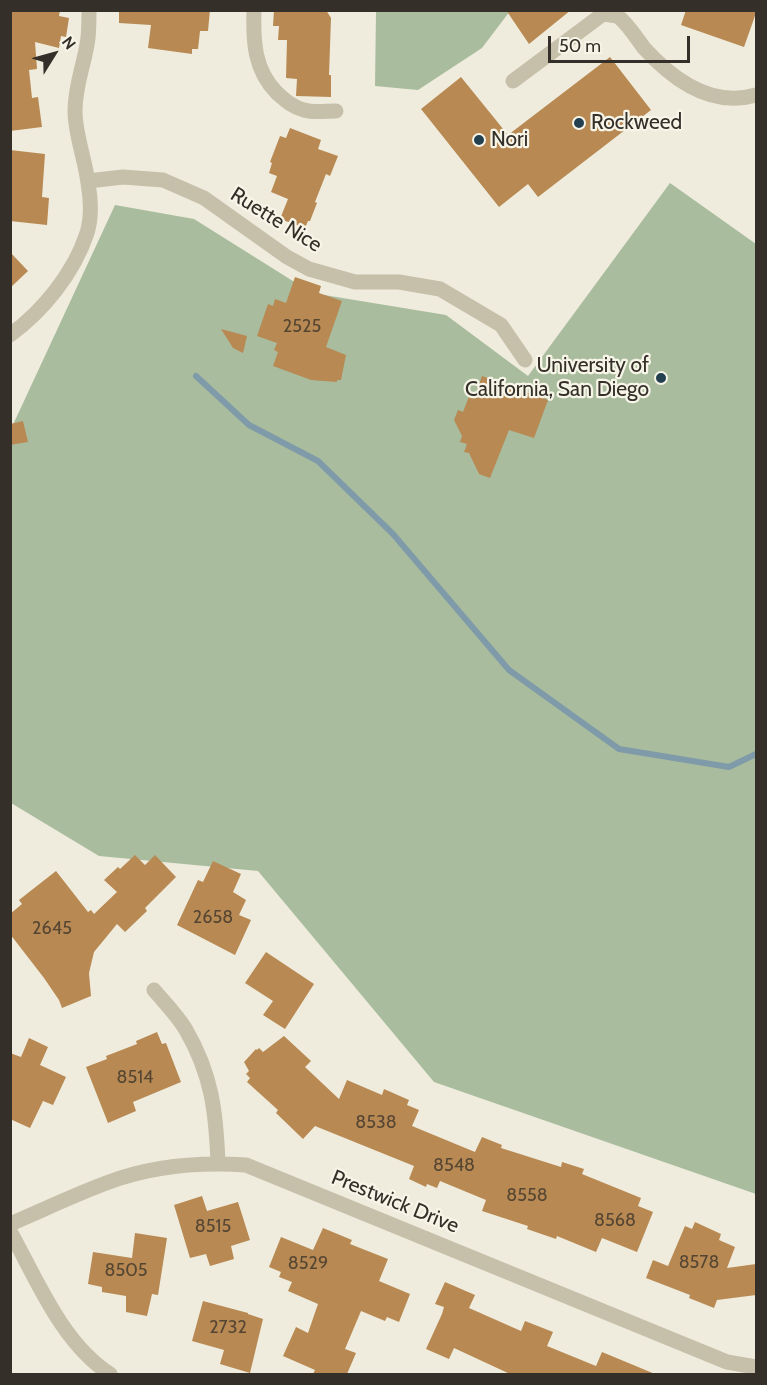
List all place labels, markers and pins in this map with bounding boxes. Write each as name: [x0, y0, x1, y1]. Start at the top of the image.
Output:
place label: Rockweed: [591, 110, 682, 136]
marker: Rockweed: [572, 116, 586, 130]
place label: Nori: [491, 127, 528, 153]
marker: Nori: [472, 133, 486, 147]
place label: University of California, San Diego: [465, 353, 649, 403]
marker: University of California, San Diego: [654, 371, 668, 385]

